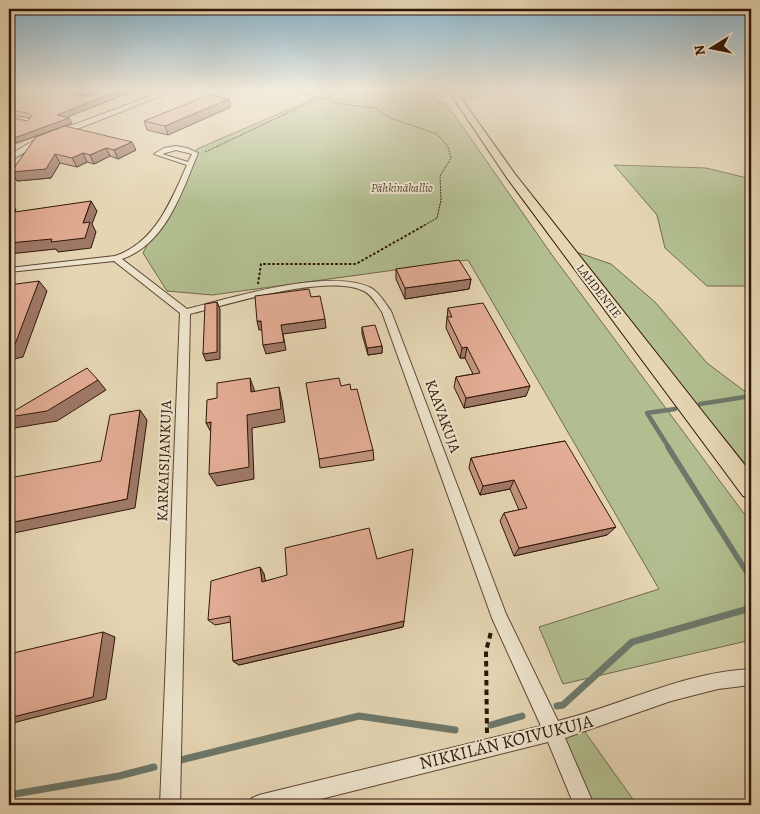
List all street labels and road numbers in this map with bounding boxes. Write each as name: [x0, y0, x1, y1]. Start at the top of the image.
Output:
street label: LAHDENTIE: [573, 261, 625, 321]
street label: KAAVAKUJA: [421, 377, 466, 456]
street label: KARKAISIJANKUJA: [152, 400, 176, 522]
street label: NIKKILÄN KOIVUKUJA: [417, 709, 596, 775]

